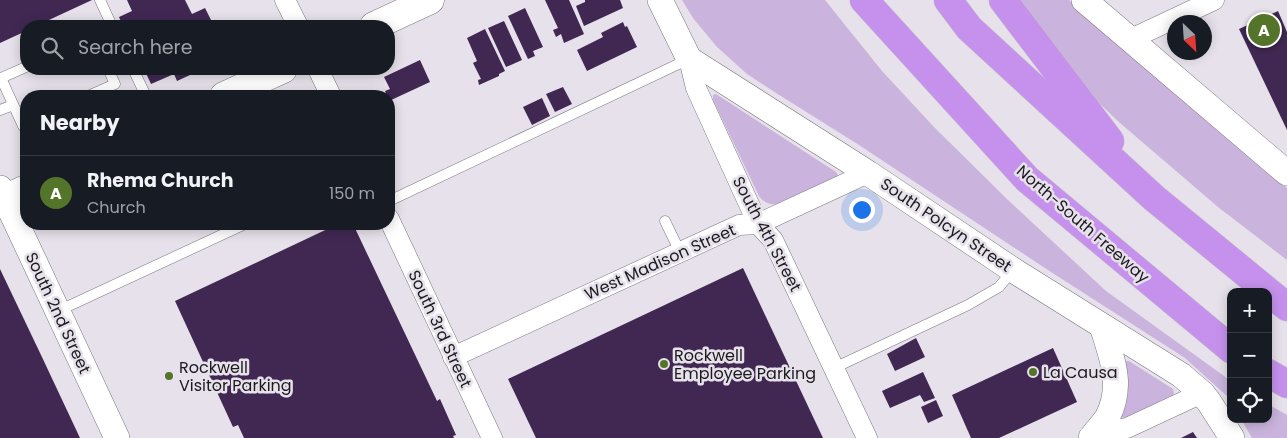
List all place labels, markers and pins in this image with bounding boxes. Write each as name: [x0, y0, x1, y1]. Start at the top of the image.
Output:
pin: A: [1248, 11, 1280, 49]
place label: Rockwell Employee Parking: [674, 344, 816, 385]
place label: Rockwell Visitor Parking: [179, 356, 292, 397]
marker: Rockwell Employee Parking: [658, 358, 670, 370]
place label: La Causa: [1043, 361, 1118, 384]
marker: La Causa: [1027, 366, 1039, 378]
marker: Rockwell Visitor Parking: [163, 370, 175, 382]

